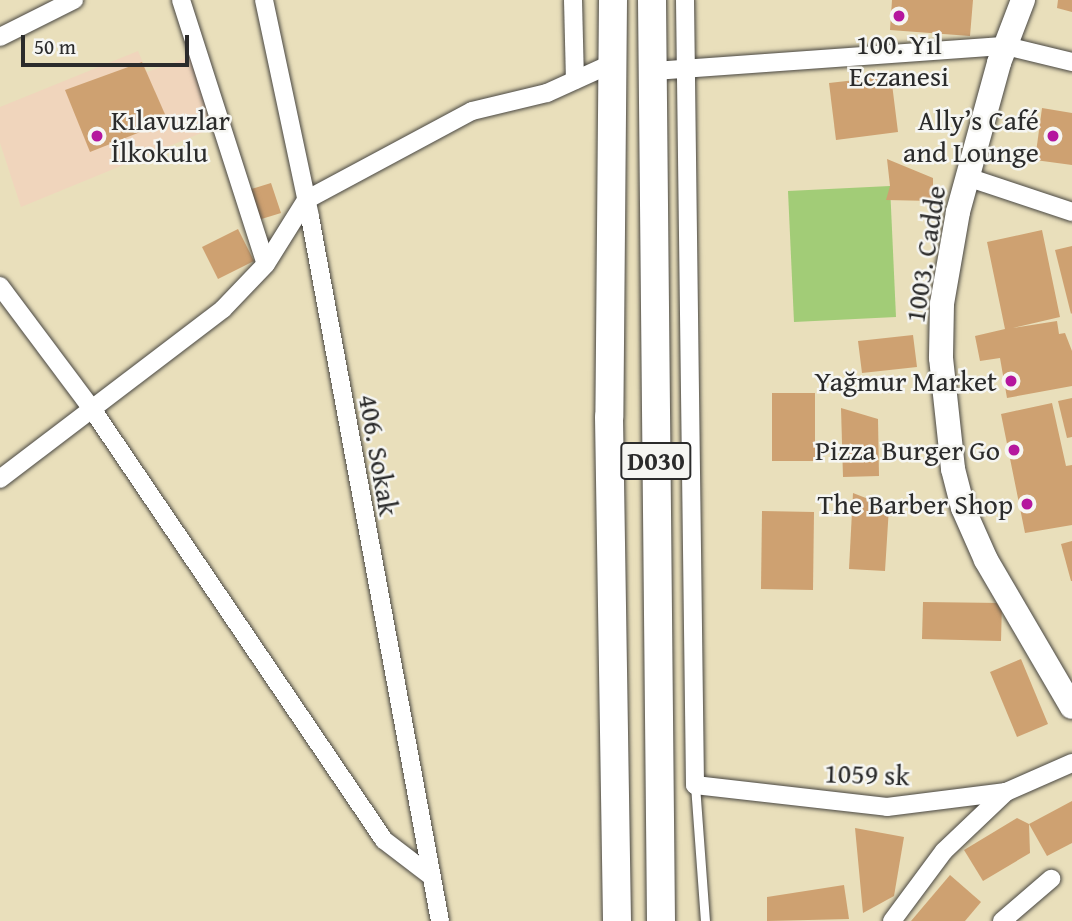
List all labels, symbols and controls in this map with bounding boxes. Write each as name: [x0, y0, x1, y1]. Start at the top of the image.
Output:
marker: 100. Yıl Eczanesi: [891, 8, 907, 24]
scale bar: [24, 21, 192, 65]
place label: 100. Yıl Eczanesi: [849, 27, 949, 93]
text: 50 m: [34, 31, 76, 62]
place label: Kılavuzlar İlkokulu: [111, 103, 230, 169]
place label: Ally’s Café and Lounge: [903, 103, 1039, 169]
marker: Kılavuzlar İlkokulu: [89, 128, 105, 144]
marker: Ally’s Café and Lounge: [1045, 128, 1061, 144]
street label: 1003. Cadde: [898, 183, 952, 325]
place label: Yağmur Market: [815, 364, 997, 398]
marker: Yağmur Market: [1003, 373, 1019, 389]
street label: 406. Sokak: [352, 392, 406, 518]
place label: Pizza Burger Go: [815, 433, 1000, 467]
road number: D030: [619, 438, 693, 484]
marker: Pizza Burger Go: [1006, 442, 1022, 458]
place label: The Barber Shop: [818, 487, 1013, 521]
marker: The Barber Shop: [1019, 496, 1035, 512]
street label: 1059 sk: [824, 756, 910, 792]

